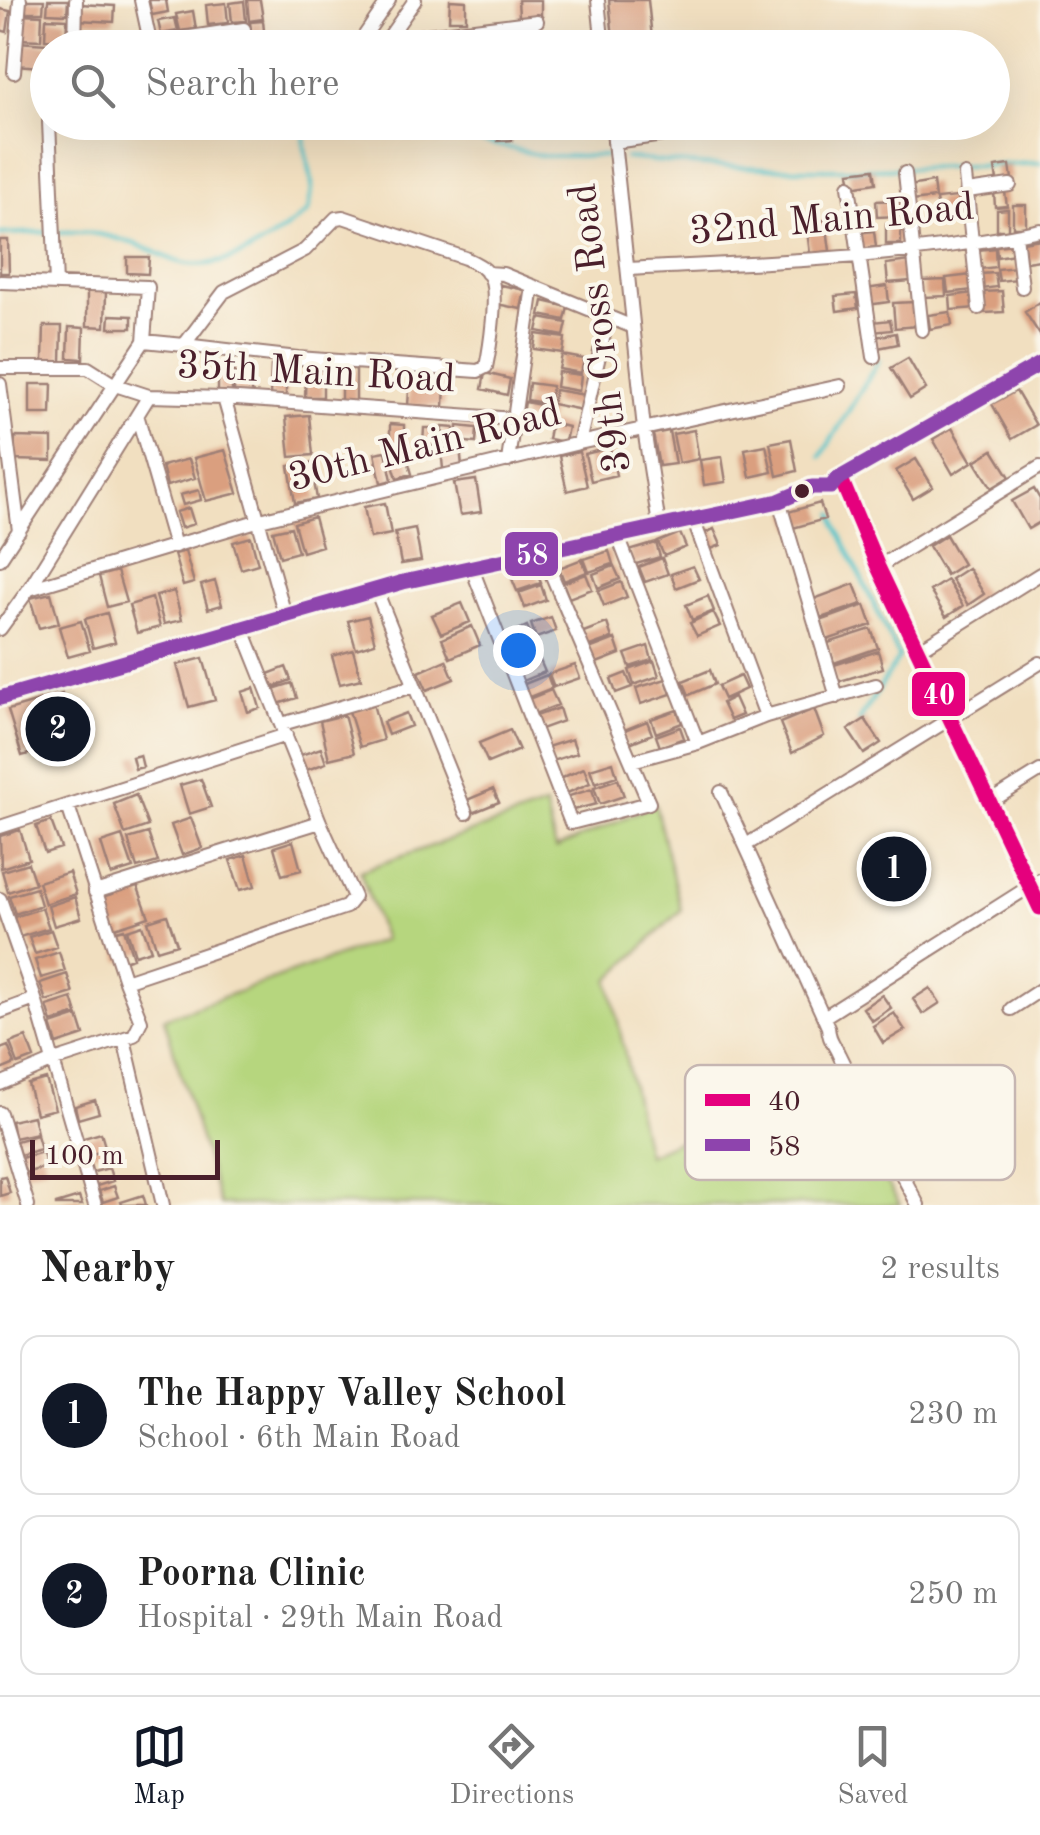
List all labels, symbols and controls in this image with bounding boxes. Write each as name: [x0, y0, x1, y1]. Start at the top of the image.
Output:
search box: [30, 30, 1010, 140]
icon: search: [65, 58, 120, 113]
text: Search here: [145, 66, 340, 104]
street label: 39th Cross Road: [564, 181, 640, 475]
street label: 32nd Main Road: [688, 189, 976, 253]
street label: 35th Main Road: [175, 347, 457, 401]
street label: 30th Main Road: [285, 394, 565, 500]
unlabelled marker: [792, 481, 812, 501]
line badge: 58: [503, 530, 560, 578]
text: 58: [516, 543, 548, 571]
your location: [493, 625, 544, 676]
line badge: 40: [910, 670, 967, 718]
text: 40: [923, 683, 955, 711]
pin: 2: [26, 692, 90, 766]
pin: 1: [862, 832, 926, 906]
legend: [685, 1065, 1015, 1180]
text: 40: [768, 1089, 800, 1117]
text: 58: [768, 1134, 800, 1162]
scale bar: [30, 1135, 220, 1180]
text: 100 m: [45, 1143, 124, 1171]
text: Nearby: [40, 1249, 176, 1291]
text: 2 results: [880, 1254, 1000, 1286]
text: The Happy Valley School: [137, 1376, 566, 1414]
text: 1: [65, 1399, 84, 1431]
text: 230 m: [908, 1399, 998, 1431]
text: School · 6th Main Road: [137, 1423, 460, 1455]
text: Poorna Clinic: [137, 1556, 366, 1594]
text: 2: [65, 1579, 84, 1611]
text: 250 m: [908, 1579, 998, 1611]
text: Hospital · 29th Main Road: [137, 1603, 503, 1635]
tab: Map: [132, 1719, 187, 1814]
tab: Directions: [450, 1719, 574, 1814]
tab: Saved: [837, 1719, 908, 1814]

